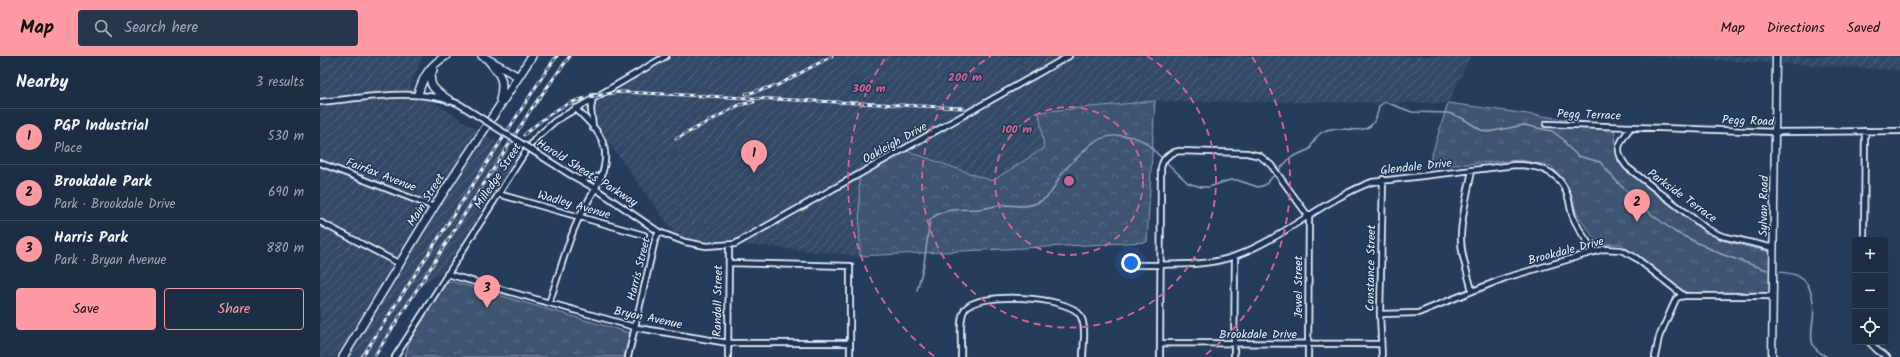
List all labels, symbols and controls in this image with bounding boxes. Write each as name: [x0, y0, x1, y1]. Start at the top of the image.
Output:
search box: [78, 10, 358, 46]
text: Map: [20, 13, 54, 43]
text: Search here: [124, 16, 198, 40]
icon: search: [92, 17, 114, 39]
text: Map: [1720, 17, 1745, 39]
text: Directions: [1767, 17, 1825, 39]
text: Saved: [1847, 17, 1880, 39]
text: 200 m: [948, 68, 982, 87]
text: Nearby: [16, 69, 68, 96]
text: 3 results: [256, 72, 304, 93]
text: 300 m: [851, 79, 886, 98]
street label: Pegg Terrace: [1557, 104, 1622, 126]
street label: Pegg Road: [1722, 111, 1775, 131]
text: PGP Industrial: [54, 114, 148, 138]
street label: Oakleigh Drive: [859, 117, 932, 169]
text: 100 m: [1002, 120, 1032, 139]
text: 1: [27, 126, 31, 147]
text: 530 m: [268, 126, 304, 147]
street label: Harold Sheats Parkway: [533, 134, 642, 212]
text: Place: [54, 138, 82, 159]
street label: Milledge Street: [469, 139, 527, 213]
pin: 1: [741, 140, 767, 173]
street label: Fairfax Avenue: [343, 153, 420, 197]
street label: Glendale Drive: [1379, 154, 1453, 180]
street label: Parkside Terrace: [1643, 164, 1721, 228]
street label: Main Street: [402, 169, 450, 230]
text: Brookdale Park: [54, 170, 151, 194]
centre of rings: [1062, 174, 1076, 188]
street label: Sylvan Road: [1754, 174, 1774, 237]
text: 2: [25, 182, 33, 203]
text: 690 m: [268, 182, 304, 203]
street label: Wadley Avenue: [535, 186, 613, 225]
pin: 2: [1624, 189, 1650, 222]
text: Park · Brookdale Drive: [54, 194, 175, 215]
street label: Constance Street: [1361, 224, 1381, 312]
text: Harris Park: [54, 226, 128, 250]
street label: Brookdale Drive: [1526, 232, 1607, 270]
street label: Harris Street: [622, 235, 656, 303]
map controls: [1852, 237, 1888, 345]
button: +: [1852, 237, 1888, 273]
text: 3: [25, 238, 33, 259]
text: 880 m: [266, 238, 304, 259]
text: Park · Bryan Avenue: [54, 250, 166, 271]
your location: [1121, 253, 1141, 273]
street label: Jewel Street: [1289, 255, 1308, 318]
street label: Randall Street: [708, 265, 728, 337]
button: −: [1852, 273, 1888, 309]
pin: 3: [474, 275, 500, 308]
button: Save: [16, 288, 156, 330]
button: Share: [164, 288, 304, 330]
street label: Bryan Avenue: [612, 301, 685, 335]
button: locate: [1852, 309, 1888, 345]
street label: Brookdale Drive: [1219, 325, 1298, 344]

